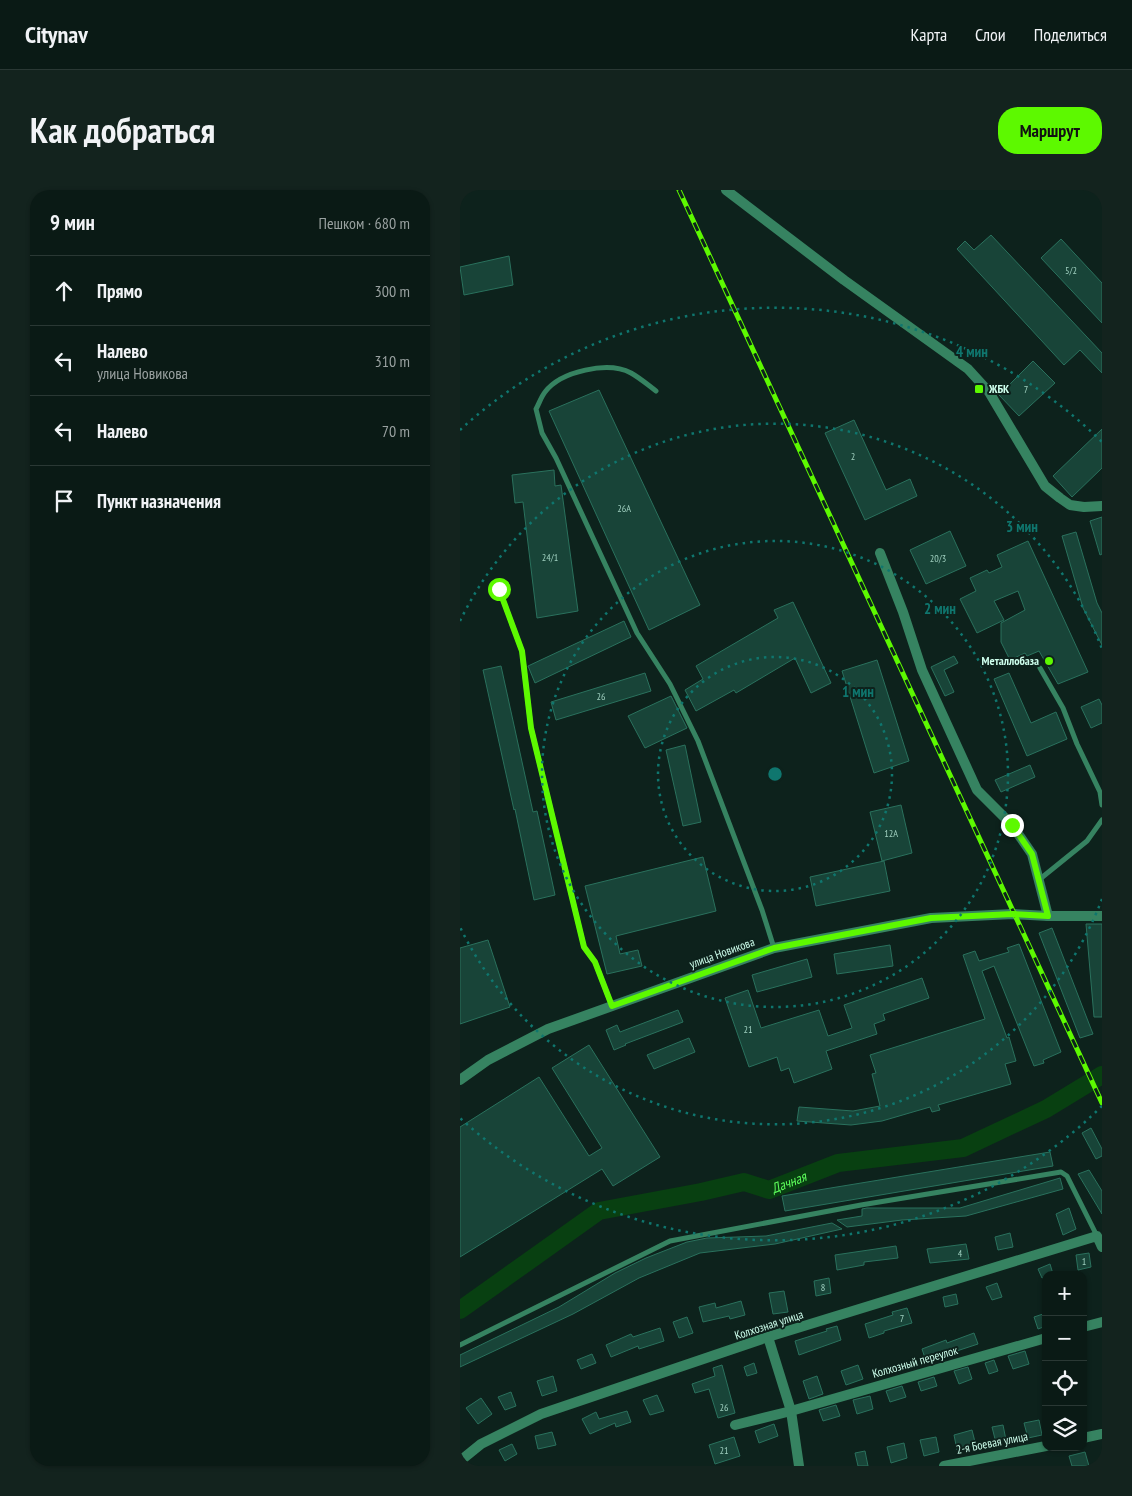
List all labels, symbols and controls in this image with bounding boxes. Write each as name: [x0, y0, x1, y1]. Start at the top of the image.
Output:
text: Citynav: [25, 19, 88, 50]
text: Карта: [910, 23, 947, 46]
text: Слои: [975, 23, 1006, 46]
text: Поделиться: [1034, 23, 1107, 46]
text: Как добраться: [30, 107, 215, 153]
button: Маршрут: [998, 107, 1102, 154]
text: 9 мин: [50, 209, 95, 236]
text: Пешком · 680 m: [319, 213, 410, 233]
house number: 5/2: [1065, 264, 1077, 277]
icon: ahead: [50, 277, 78, 305]
text: Прямо: [97, 279, 142, 303]
text: 300 m: [375, 281, 410, 301]
text: Налево: [97, 339, 148, 363]
text: 4 мин: [956, 342, 988, 361]
icon: left: [50, 347, 78, 375]
text: 310 m: [375, 351, 410, 371]
text: улица Новикова: [97, 363, 188, 383]
place label: ЖБК: [988, 381, 1010, 396]
marker: ЖБК: [973, 383, 985, 395]
house number: 7: [1024, 383, 1028, 396]
icon: left: [50, 417, 78, 445]
text: Налево: [97, 419, 148, 443]
text: 70 m: [382, 421, 410, 441]
house number: 2: [851, 450, 855, 463]
icon: arrive: [50, 487, 78, 515]
text: Пункт назначения: [97, 489, 221, 513]
house number: 26А: [617, 502, 631, 515]
text: 3 мин: [1006, 517, 1038, 536]
house number: 24/1: [542, 551, 558, 564]
house number: 20/3: [930, 552, 946, 565]
route start: [488, 578, 511, 601]
text: 2 мин: [924, 599, 956, 618]
place label: Металлобаза: [982, 653, 1039, 668]
marker: Металлобаза: [1043, 655, 1055, 667]
text: 1 мин: [842, 682, 874, 701]
house number: 26: [597, 690, 606, 703]
centre of rings: [766, 765, 784, 783]
route end: [1001, 814, 1024, 837]
house number: 12А: [884, 827, 898, 840]
street label: улица Новикова: [687, 934, 757, 971]
house number: 21: [744, 1023, 753, 1036]
water label: Дачная: [768, 1167, 810, 1198]
house number: 4: [958, 1247, 963, 1260]
house number: 1: [1082, 1255, 1086, 1268]
map controls: [1042, 1271, 1087, 1451]
button: +: [1042, 1271, 1087, 1316]
house number: 8: [821, 1281, 825, 1294]
street label: Колхозная улица: [733, 1306, 805, 1343]
house number: 7: [900, 1312, 904, 1325]
button: −: [1042, 1316, 1087, 1361]
street label: Колхозный переулок: [870, 1342, 960, 1381]
button: locate: [1042, 1361, 1087, 1406]
house number: 26: [720, 1401, 729, 1414]
button: layers: [1042, 1406, 1087, 1451]
street label: 2-я Боевая улица: [955, 1428, 1029, 1457]
house number: 21: [720, 1444, 729, 1457]

